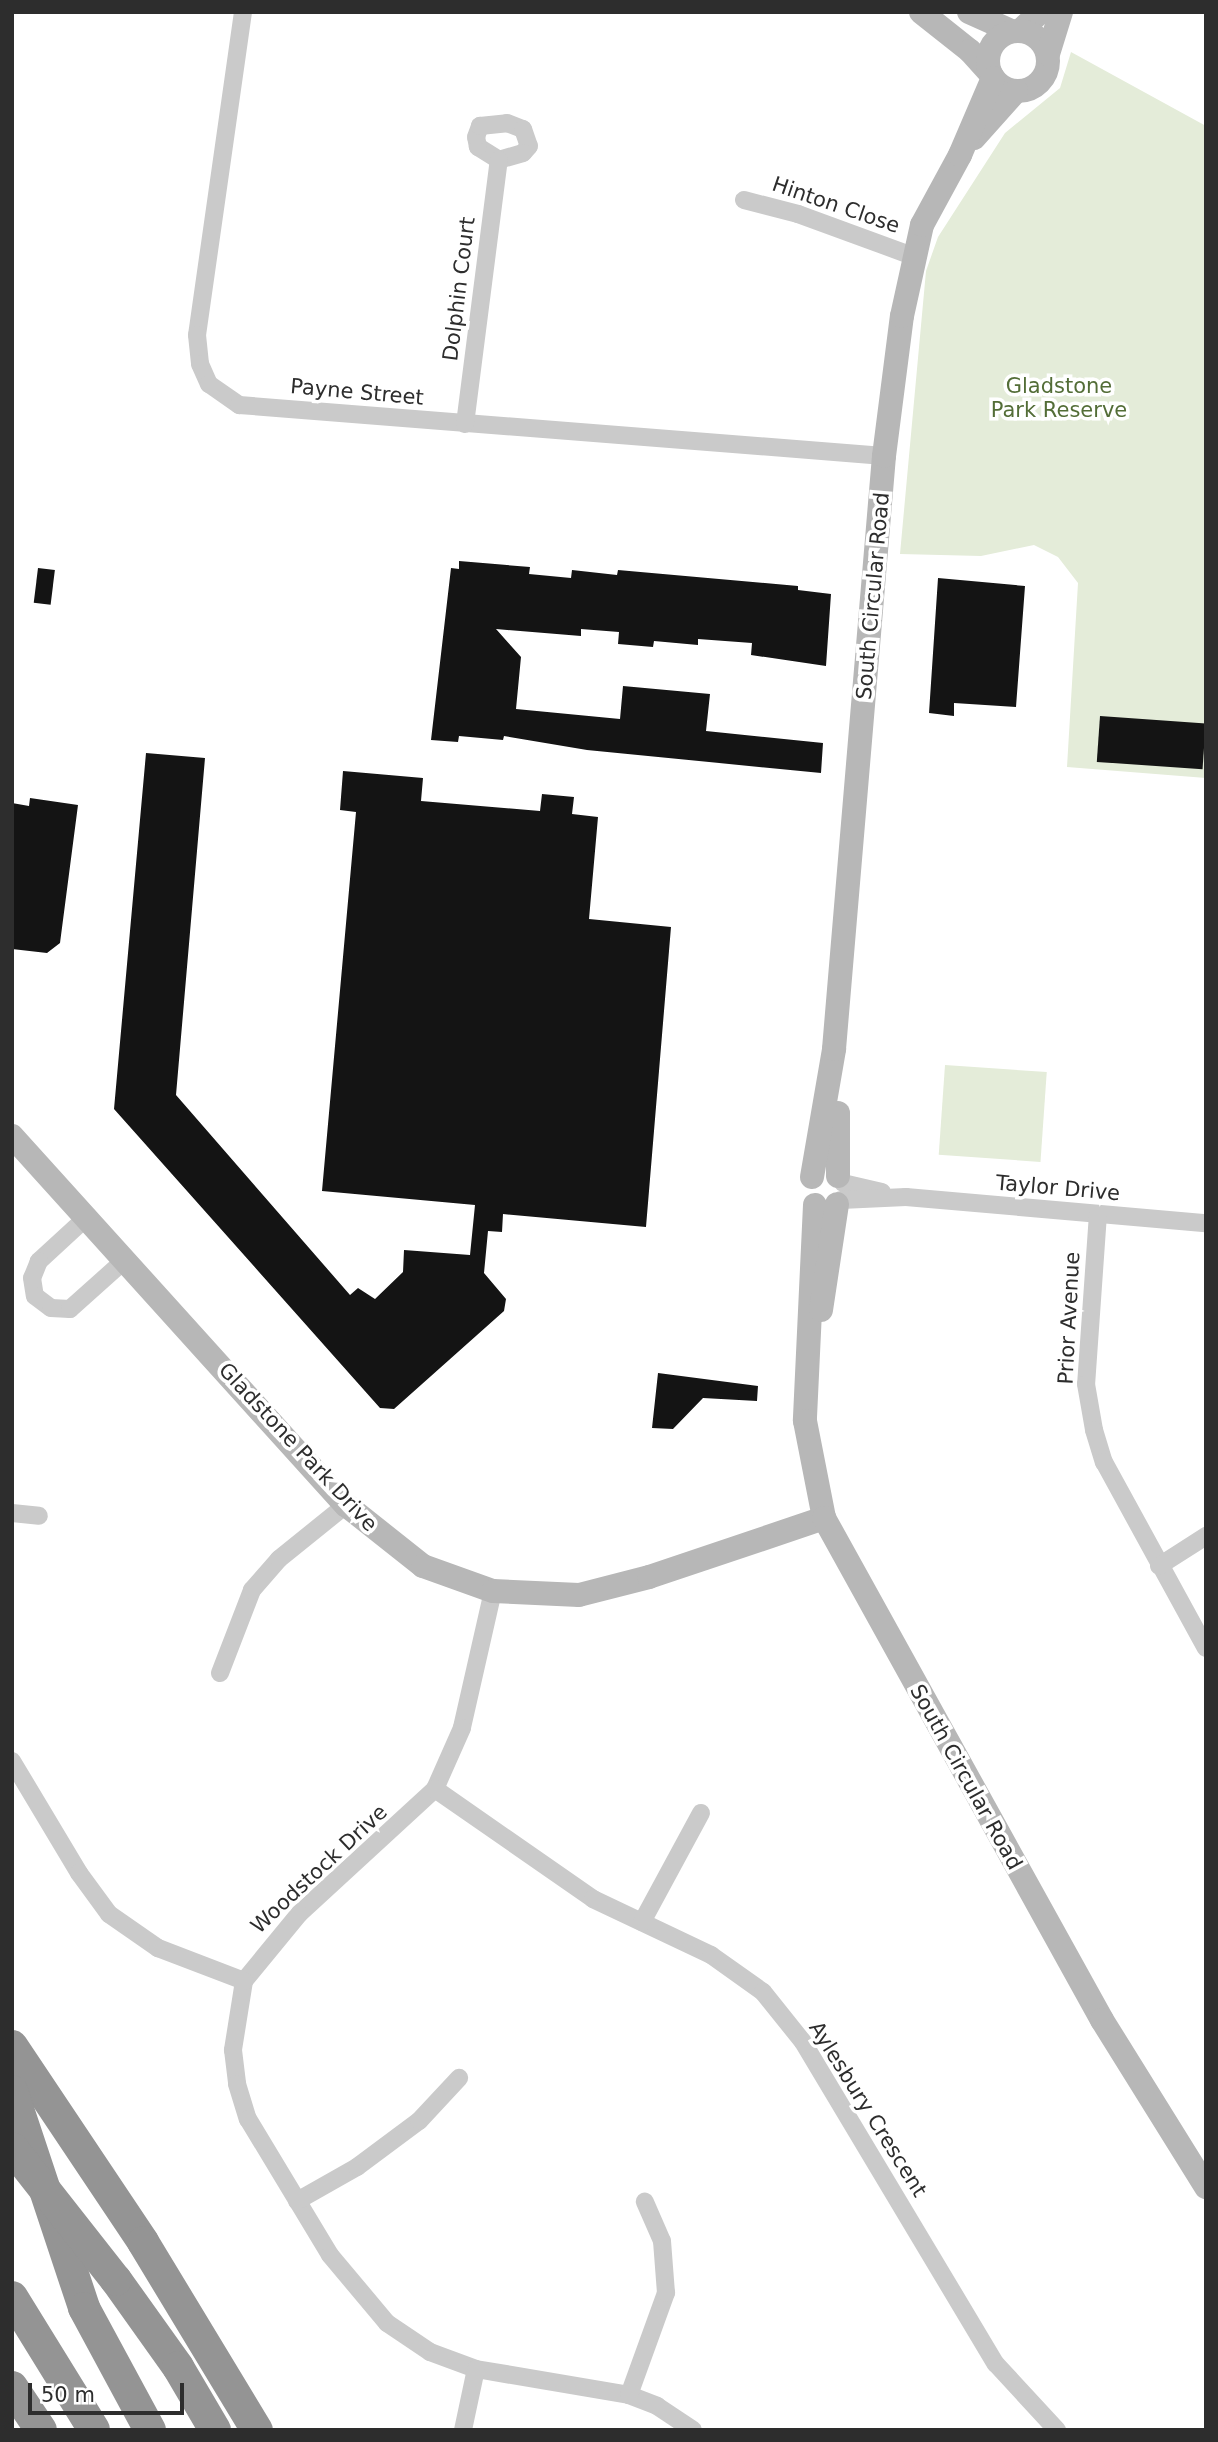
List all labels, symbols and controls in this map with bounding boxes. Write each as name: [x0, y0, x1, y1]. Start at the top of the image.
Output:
street label: Hinton Close: [769, 171, 903, 239]
street label: Dolphin Court: [438, 216, 480, 362]
park label: Gladstone Park Reserve: [991, 373, 1127, 423]
street label: Payne Street: [289, 374, 425, 410]
street label: South Circular Road: [851, 491, 895, 701]
street label: Taylor Drive: [995, 1170, 1121, 1206]
street label: Prior Avenue: [1053, 1251, 1085, 1385]
street label: Gladstone Park Drive: [213, 1357, 383, 1537]
street label: South Circular Road: [905, 1680, 1027, 1874]
street label: Woodstock Drive: [246, 1799, 392, 1939]
street label: Aylesbury Crescent: [804, 2017, 932, 2201]
scale bar: [32, 2368, 187, 2412]
text: 50 m: [41, 2383, 95, 2407]

